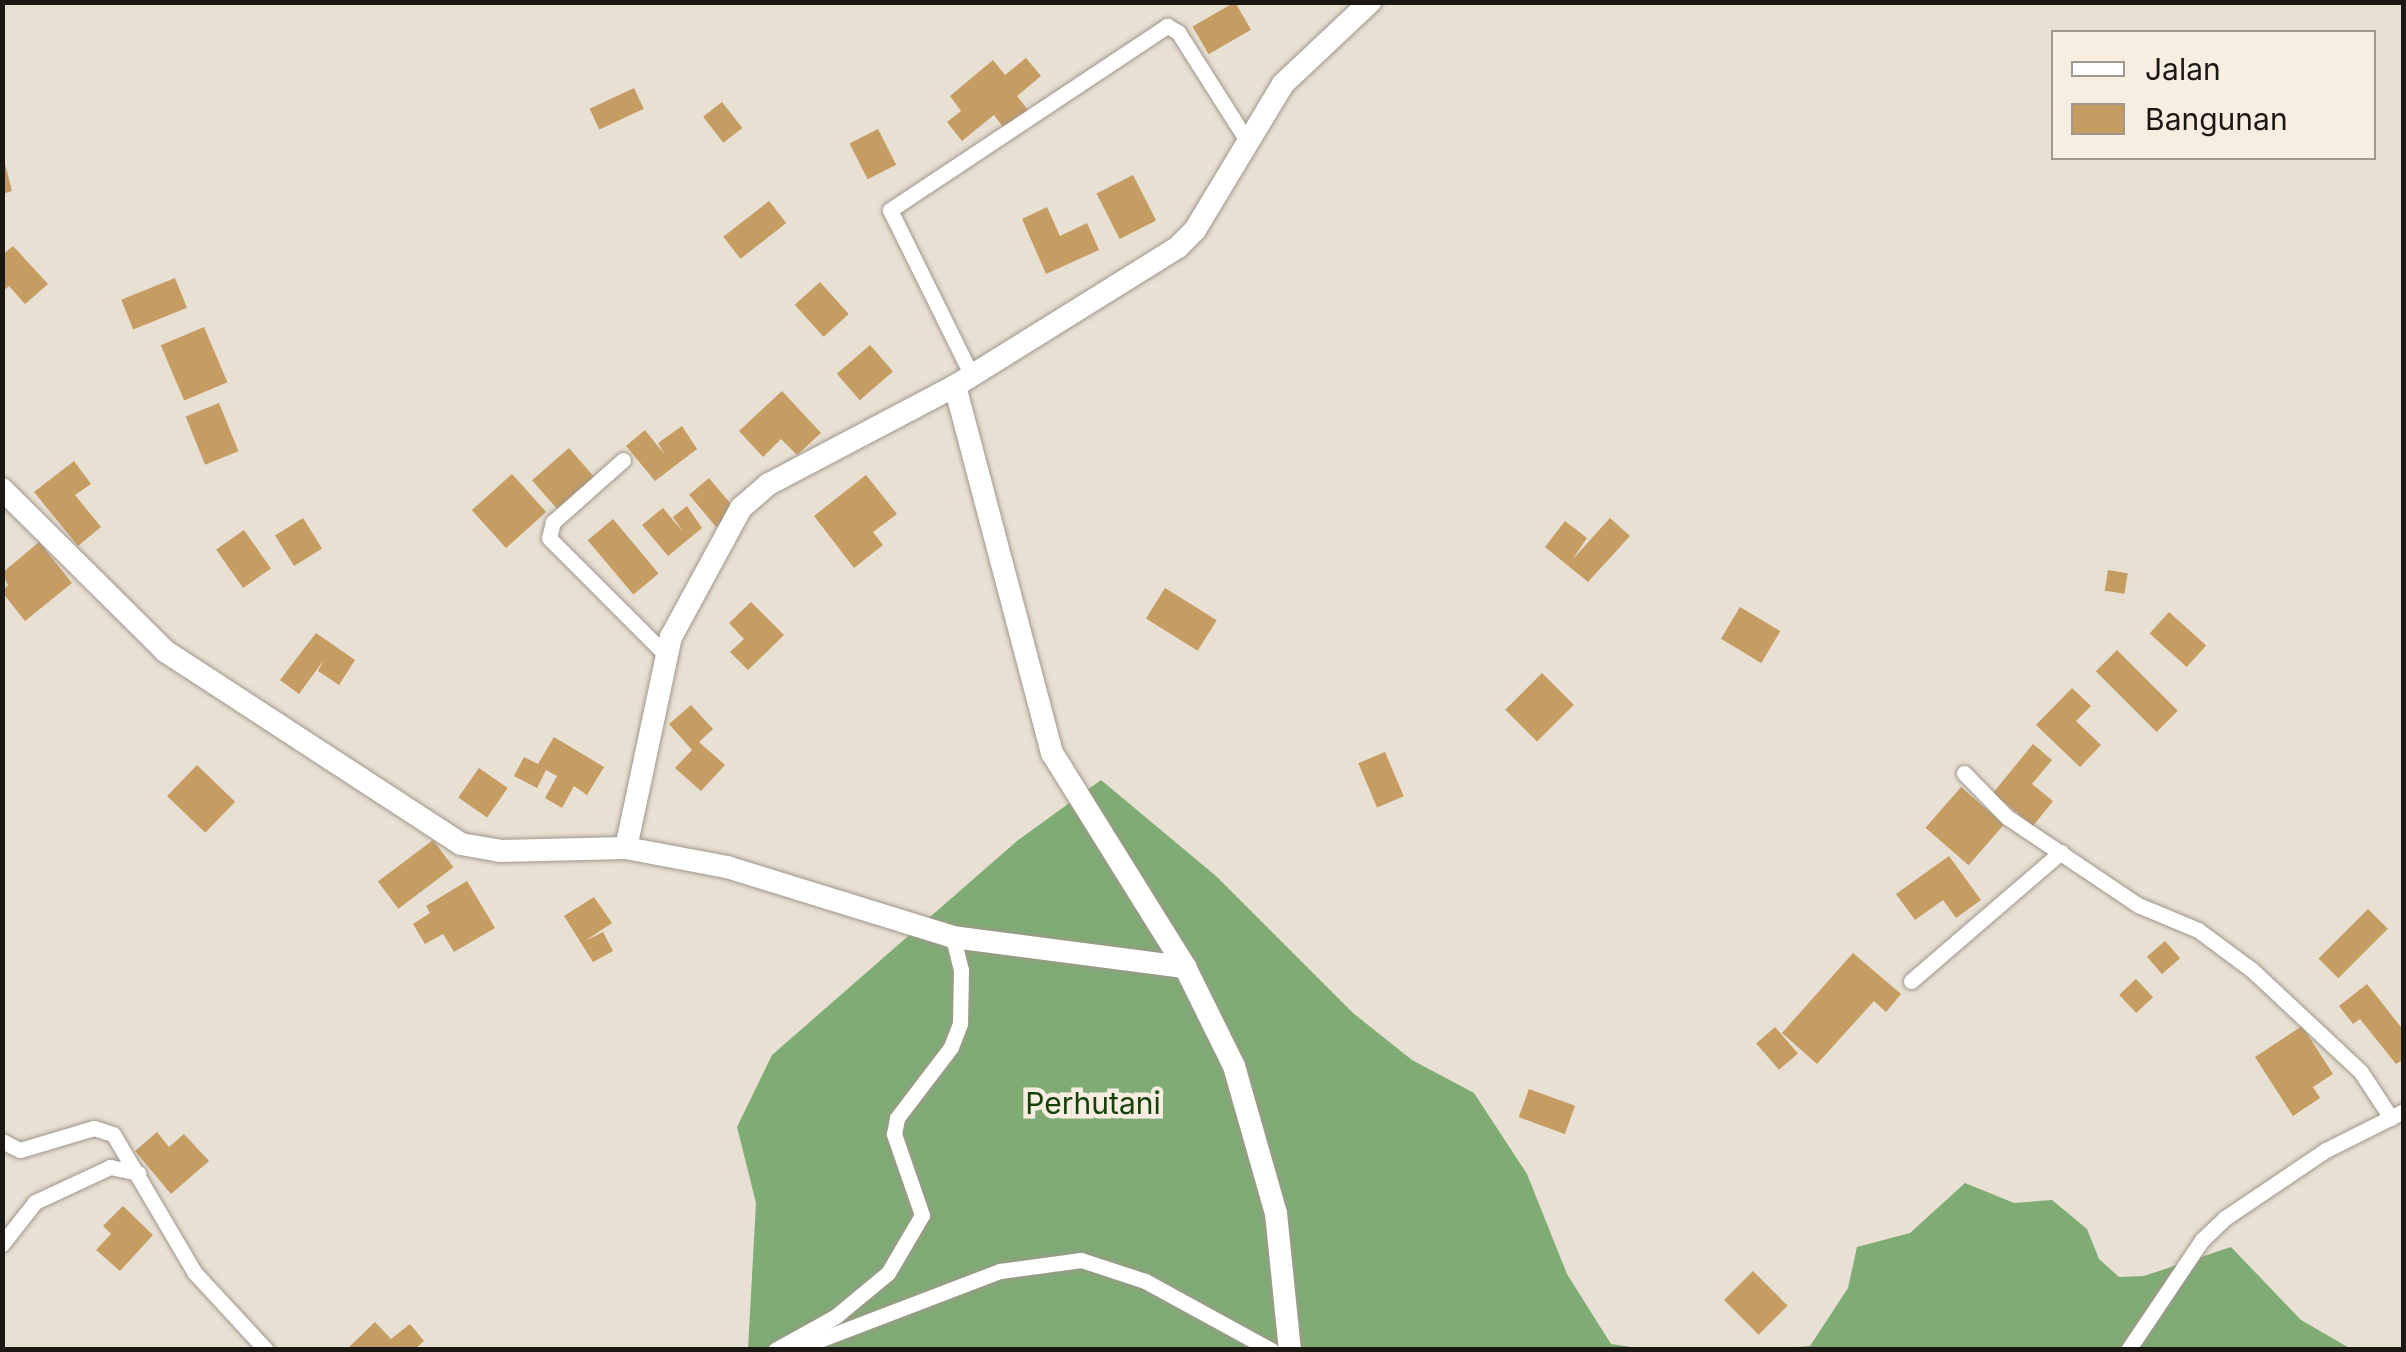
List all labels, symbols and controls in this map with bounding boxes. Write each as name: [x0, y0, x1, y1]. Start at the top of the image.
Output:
legend: [2051, 30, 2376, 160]
text: Jalan: [2145, 51, 2221, 87]
text: Bangunan: [2145, 101, 2288, 137]
park label: Perhutani: [1025, 1085, 1161, 1121]

